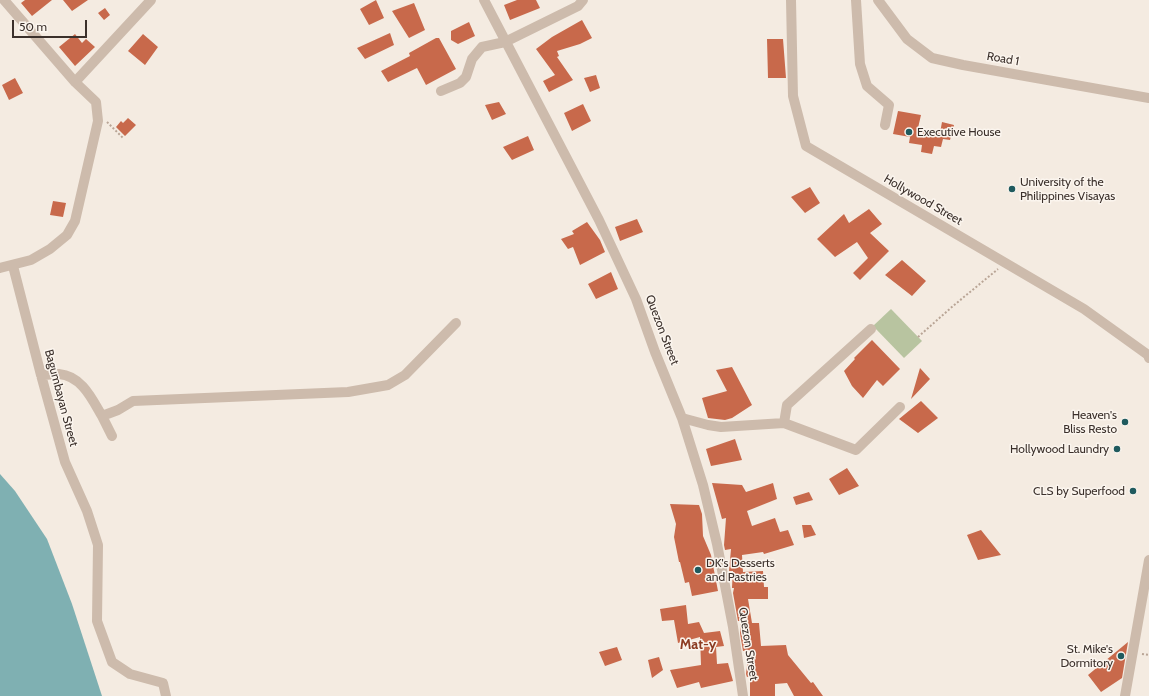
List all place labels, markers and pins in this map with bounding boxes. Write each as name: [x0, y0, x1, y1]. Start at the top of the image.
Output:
place label: Executive House: [917, 125, 1001, 139]
marker: Executive House: [904, 127, 914, 137]
place label: University of the Philippines Visayas: [1020, 175, 1115, 203]
marker: University of the Philippines Visayas: [1007, 184, 1017, 194]
place label: Heaven's Bliss Resto: [1063, 408, 1117, 436]
marker: Heaven's Bliss Resto: [1120, 417, 1130, 427]
place label: Hollywood Laundry: [1010, 442, 1109, 456]
marker: Hollywood Laundry: [1112, 444, 1122, 454]
place label: CLS by Superfood: [1033, 484, 1125, 498]
marker: CLS by Superfood: [1128, 486, 1138, 496]
place label: DK's Desserts and Pastries: [706, 556, 775, 584]
marker: DK's Desserts and Pastries: [693, 565, 703, 575]
place label: St. Mike's Dormitory: [1060, 642, 1113, 670]
marker: St. Mike's Dormitory: [1116, 651, 1126, 661]

